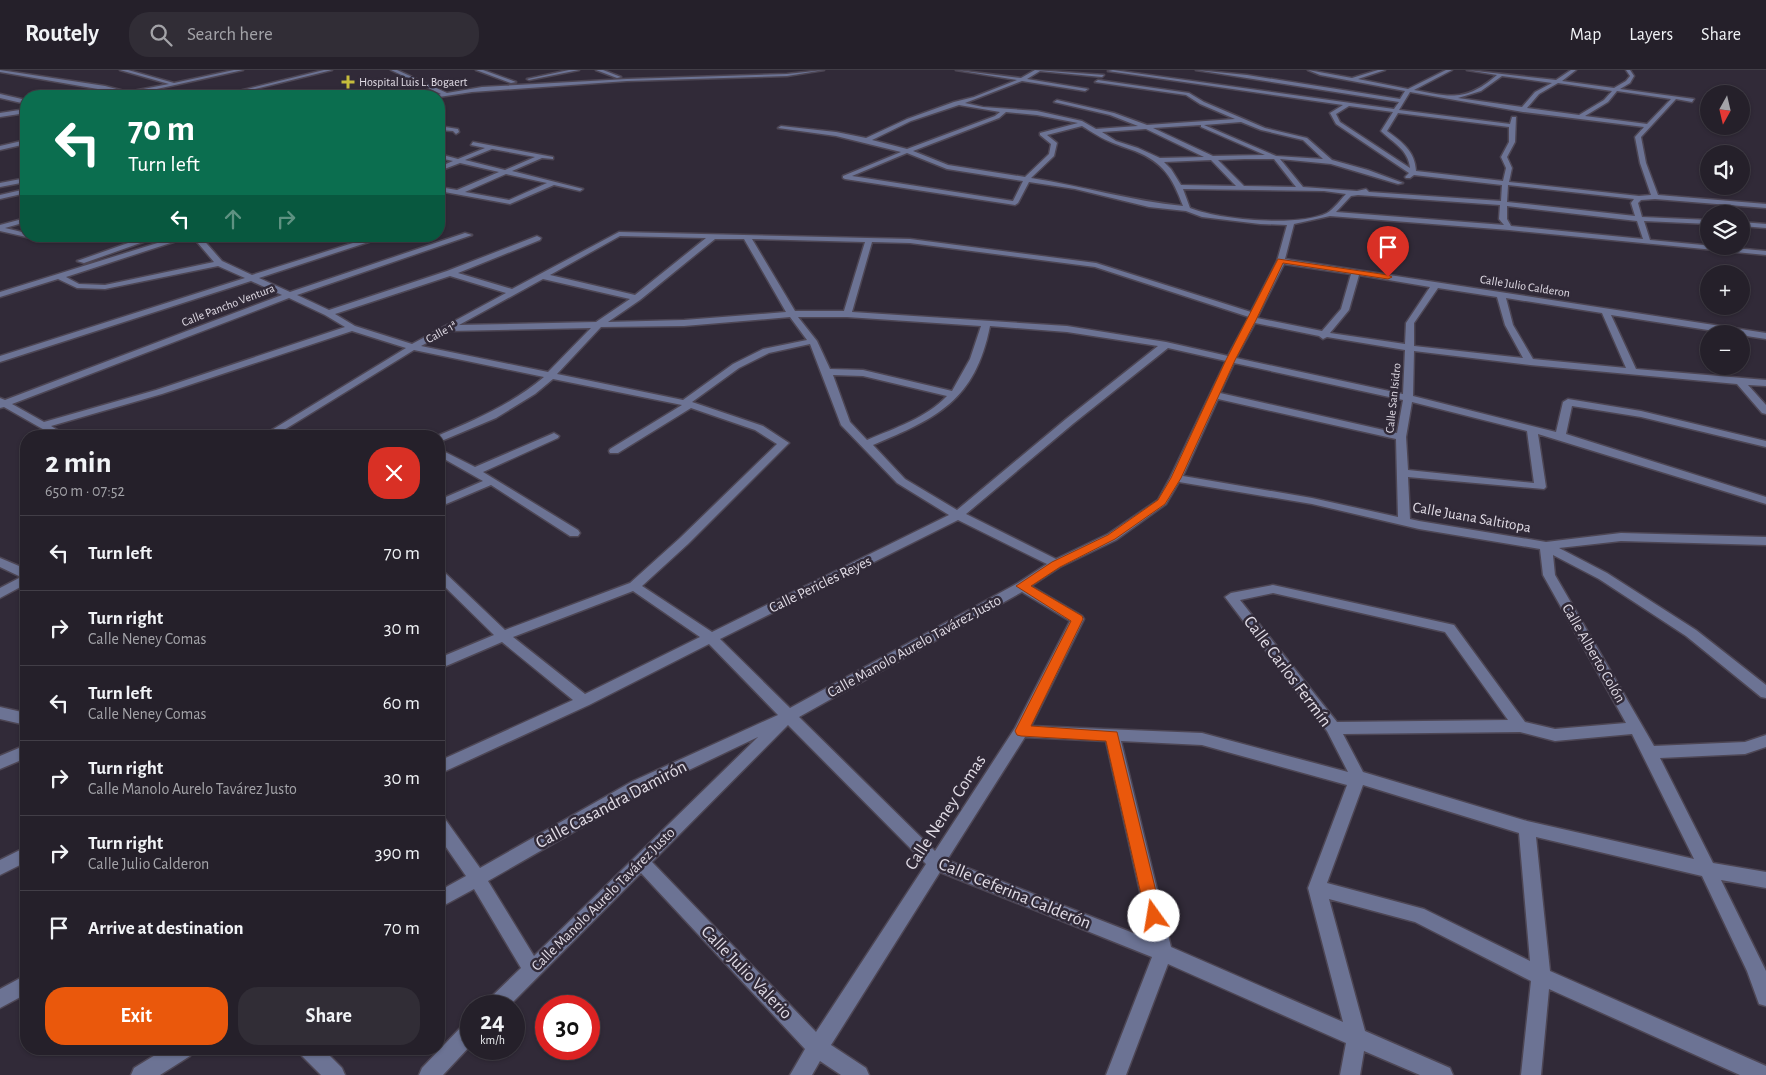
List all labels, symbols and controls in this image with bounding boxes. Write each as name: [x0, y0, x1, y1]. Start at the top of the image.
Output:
search box: [129, 12, 479, 57]
icon: search: [147, 21, 175, 49]
text: Routely: [25, 22, 99, 46]
text: Search here: [187, 25, 273, 44]
text: Map: [1570, 26, 1601, 44]
text: Layers: [1629, 26, 1673, 44]
text: Share: [1701, 26, 1741, 44]
marker: Hospital Luis L. Bogaert: [341, 75, 355, 89]
place label: Hospital Luis L. Bogaert: [359, 76, 468, 88]
north arrow: [1700, 85, 1750, 135]
map controls: [1700, 85, 1750, 375]
icon: left: [45, 110, 110, 175]
text: 70 m: [128, 112, 195, 147]
button: sound: [1700, 145, 1750, 195]
text: Turn left: [128, 153, 200, 175]
icon: left: [166, 205, 194, 233]
icon: ahead: [219, 205, 247, 233]
icon: right: [272, 205, 300, 233]
button: layers: [1700, 205, 1750, 255]
pin: [1367, 226, 1409, 277]
icon: arrive: [1374, 233, 1402, 261]
button: +: [1700, 265, 1750, 315]
street label: Calle Julio Calderon: [1479, 273, 1571, 299]
street label: Calle Pancho Ventura: [180, 282, 277, 328]
street label: Calle 1ª: [424, 319, 459, 345]
button: −: [1700, 325, 1750, 375]
street label: Calle San Isidro: [1383, 362, 1403, 434]
button: close: [368, 447, 420, 499]
text: 2 min: [45, 448, 112, 478]
text: 650 m · 07:52: [45, 483, 125, 499]
street label: Calle Juana Saltitopa: [1412, 500, 1532, 535]
icon: left: [45, 539, 73, 567]
text: Turn left: [88, 544, 152, 563]
text: 70 m: [384, 544, 420, 563]
street label: Calle Pericles Reyes: [767, 553, 874, 616]
street label: Calle Manolo Aurelo Tavárez Justo: [825, 592, 1004, 700]
street label: Calle Alberto Colón: [1559, 601, 1628, 705]
text: Turn right: [88, 609, 163, 628]
street label: Calle Carlos Fermín: [1240, 613, 1335, 730]
icon: right: [45, 614, 73, 642]
text: 30 m: [384, 619, 420, 638]
text: Calle Neney Comas: [88, 631, 207, 647]
text: Turn left: [88, 684, 152, 703]
icon: left: [45, 689, 73, 717]
text: 60 m: [383, 694, 420, 713]
text: Calle Neney Comas: [88, 706, 207, 722]
street label: Calle Neney Comas: [902, 752, 990, 873]
street label: Calle Casandra Damirón: [533, 757, 690, 852]
text: Turn right: [88, 759, 163, 778]
icon: right: [45, 764, 73, 792]
text: 30 m: [384, 769, 420, 788]
text: Calle Manolo Aurelo Tavárez Justo: [88, 781, 297, 797]
street label: Calle Manolo Aurelo Tavárez Justo: [529, 825, 678, 974]
text: Turn right: [88, 834, 163, 853]
icon: right: [45, 839, 73, 867]
text: 390 m: [375, 844, 420, 863]
street label: Calle Ceferina Calderón: [936, 855, 1093, 933]
text: Calle Julio Calderon: [88, 856, 209, 872]
position arrow: [1127, 889, 1179, 941]
icon: arrive: [45, 914, 73, 942]
text: Arrive at destination: [88, 919, 244, 938]
text: 70 m: [384, 919, 420, 938]
street label: Calle Julio Valerio: [697, 922, 795, 1023]
button: Exit: [45, 987, 228, 1045]
button: Share: [238, 987, 420, 1045]
speed limit sign: 30: [535, 995, 600, 1060]
text: 24: [480, 1009, 505, 1034]
text: km/h: [480, 1034, 505, 1046]

